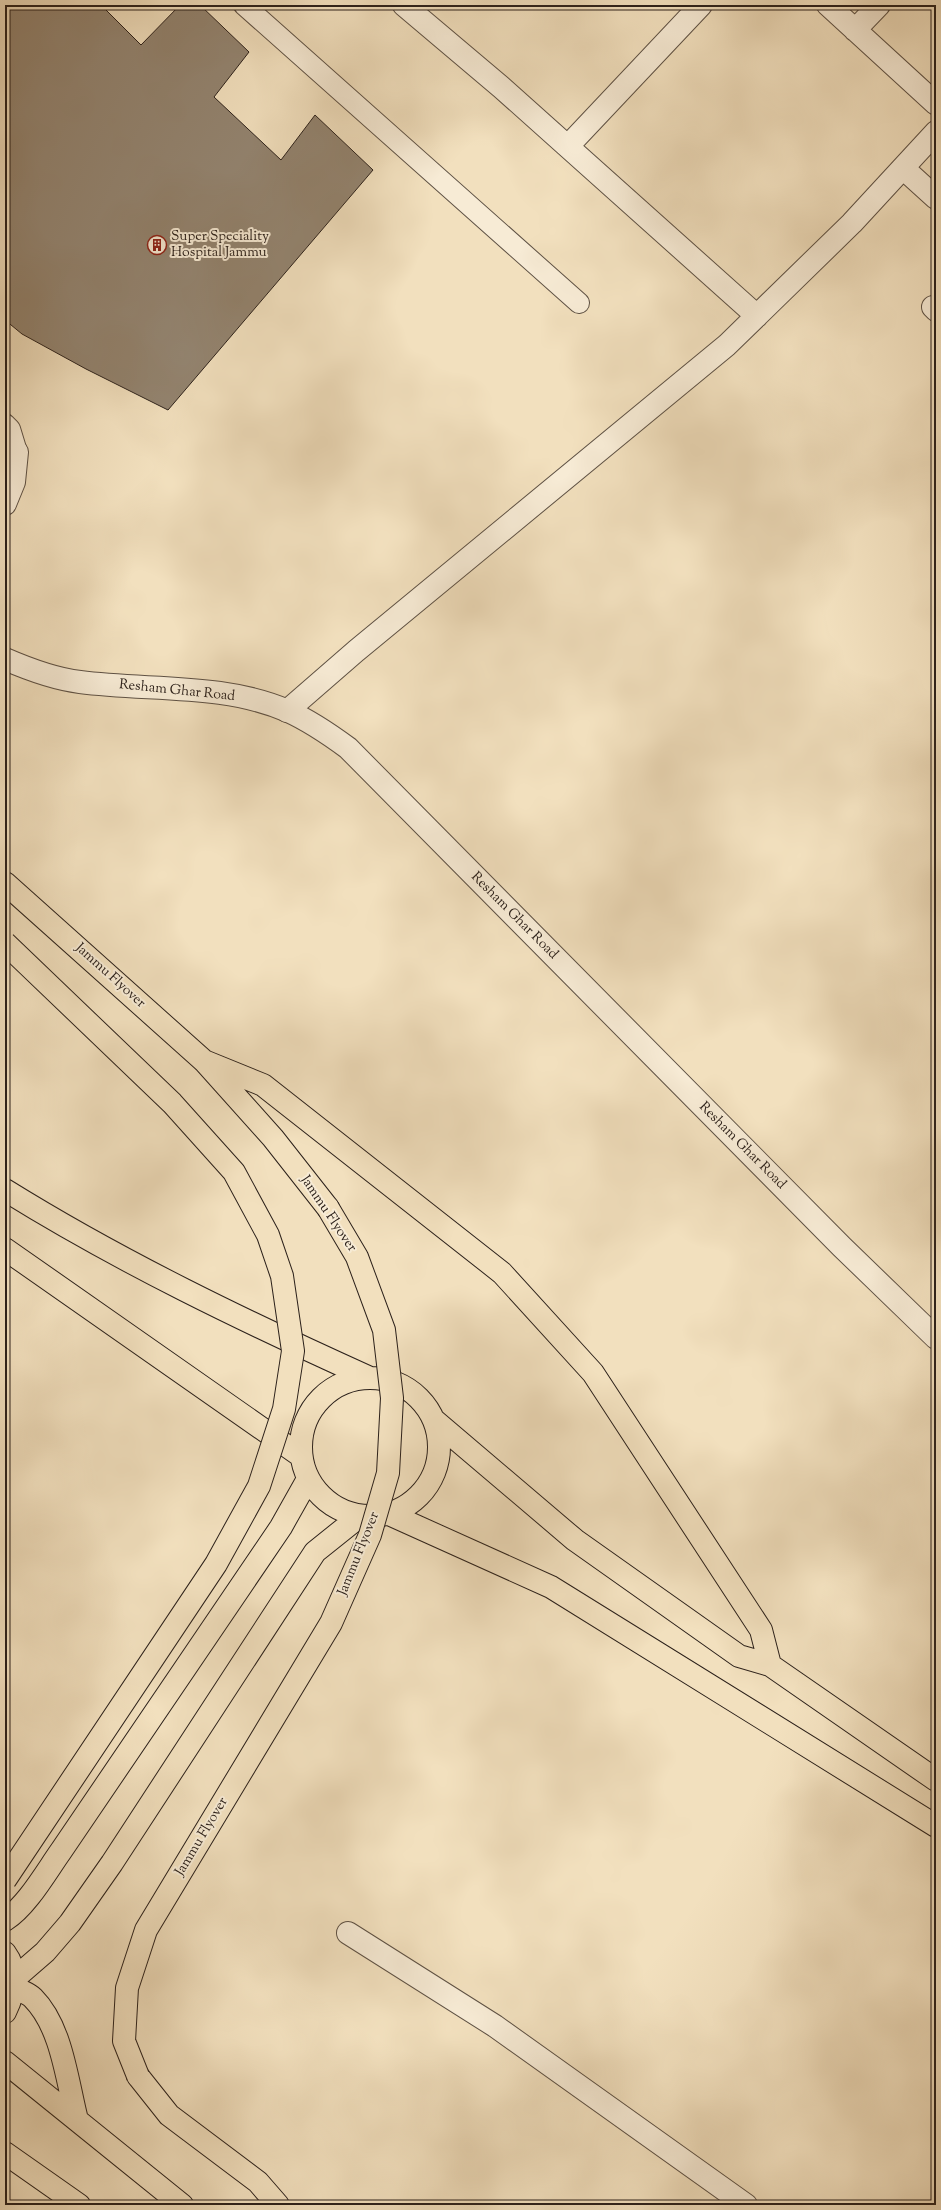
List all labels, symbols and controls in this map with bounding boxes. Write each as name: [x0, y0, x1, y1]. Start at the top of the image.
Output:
place label: Super Speciality Hospital Jammu: [171, 227, 269, 263]
building icon: Super Speciality Hospital Jammu: [146, 234, 168, 256]
street label: Resham Ghar Road: [118, 675, 236, 707]
street label: Resham Ghar Road: [466, 868, 562, 964]
street label: Jammu Flyover: [70, 938, 150, 1014]
street label: Resham Ghar Road: [694, 1098, 790, 1194]
street label: Jammu Flyover: [294, 1171, 362, 1257]
street label: Jammu Flyover: [333, 1508, 385, 1600]
street label: Jammu Flyover: [170, 1793, 234, 1881]

